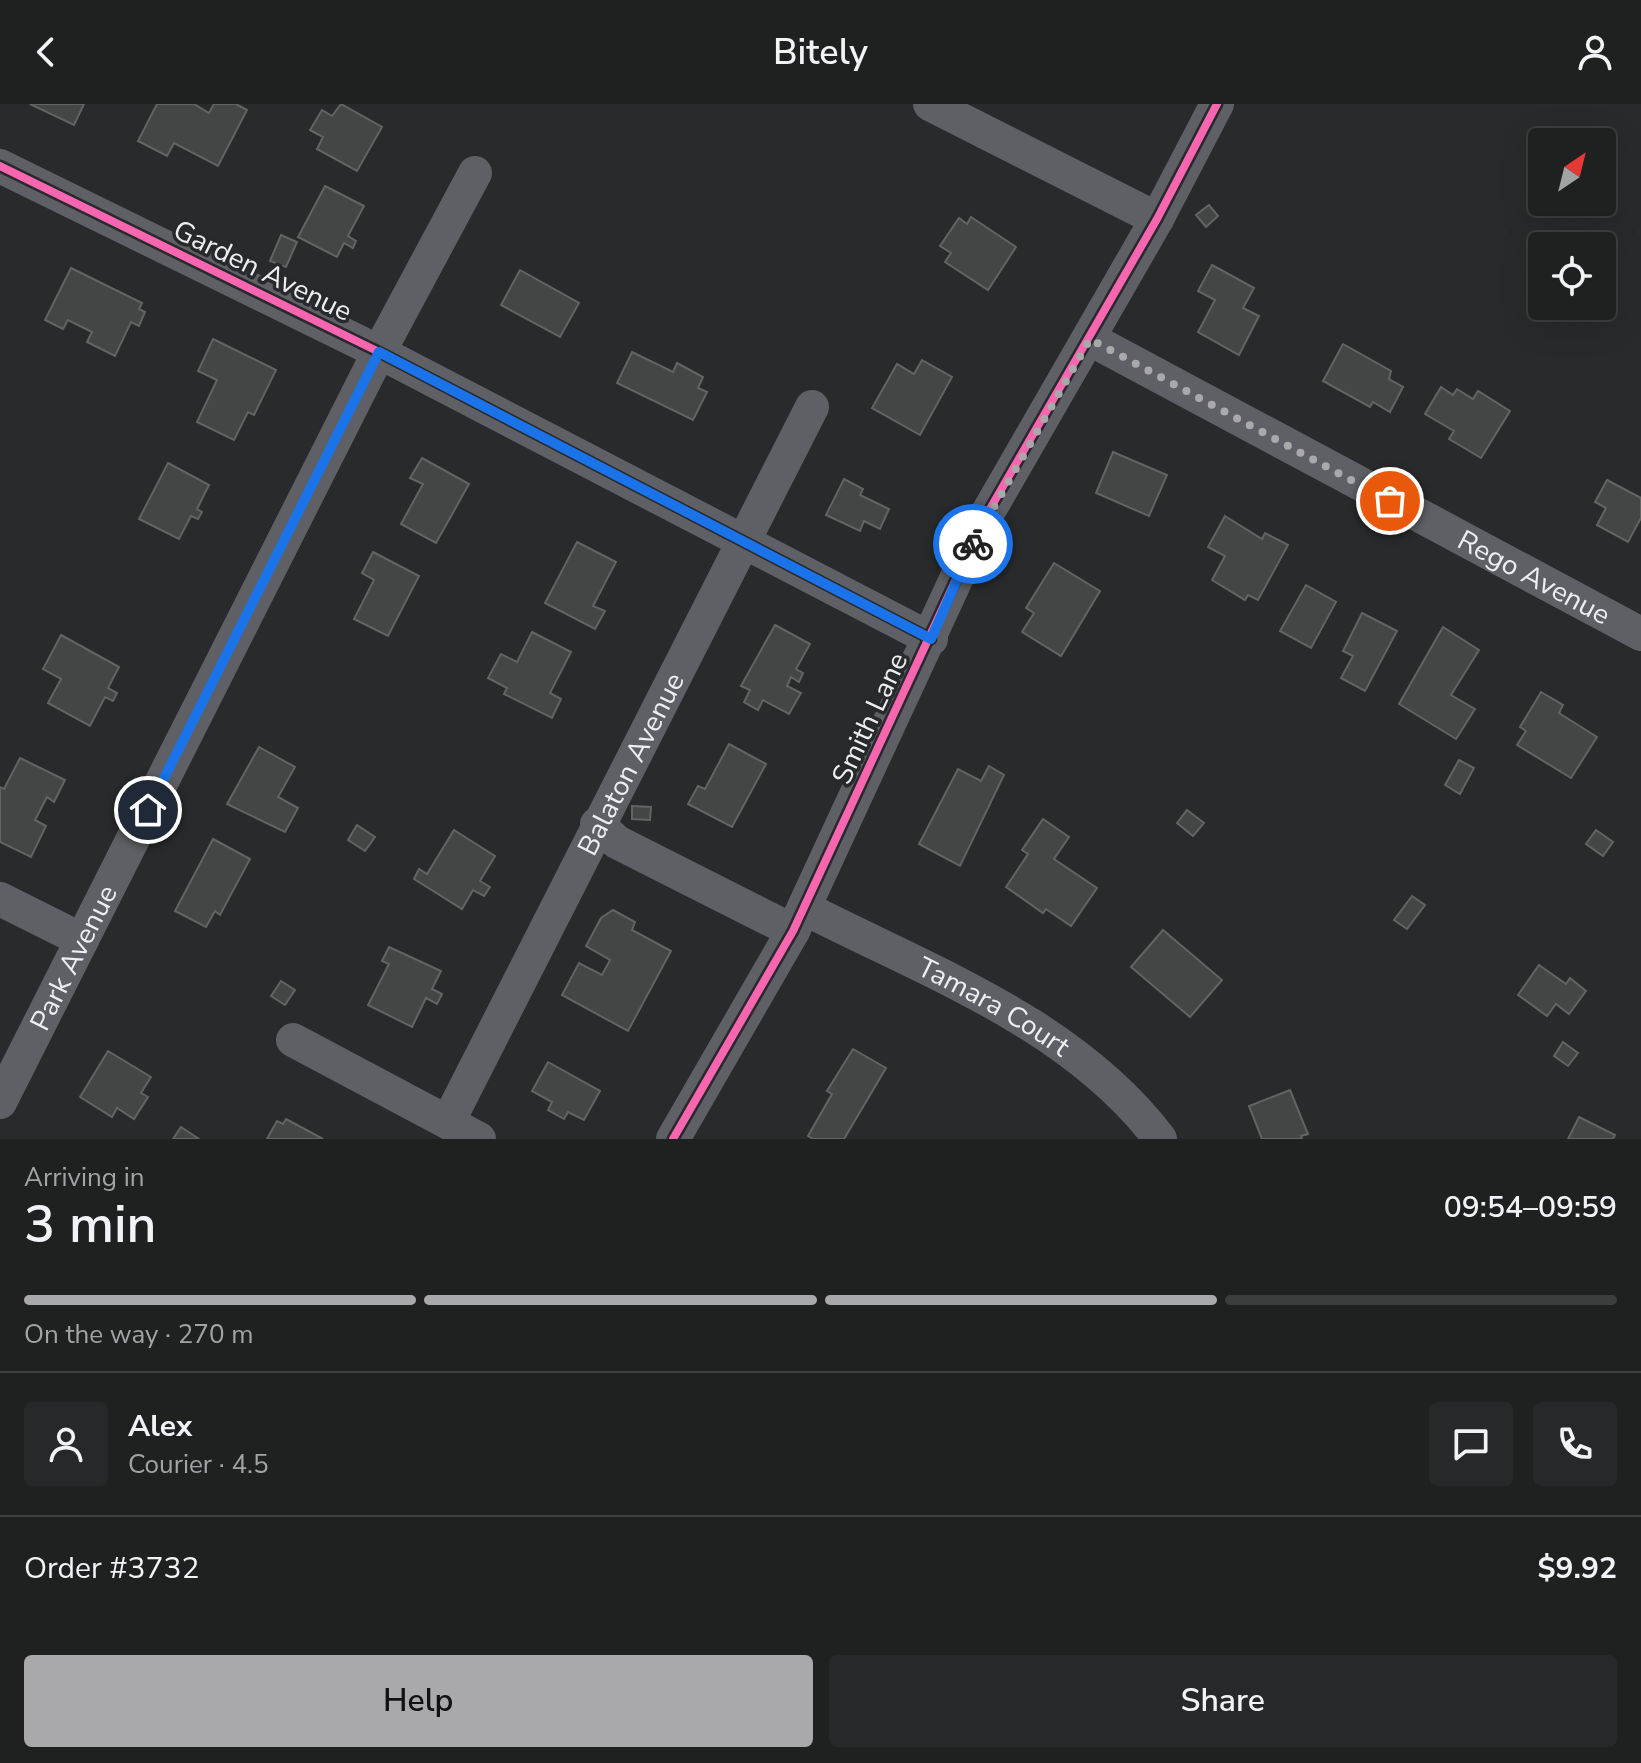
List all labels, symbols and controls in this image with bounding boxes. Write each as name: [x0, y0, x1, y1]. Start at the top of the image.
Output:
text: Bitely: [773, 28, 868, 77]
icon: back: [24, 30, 68, 74]
icon: person: [1573, 30, 1617, 74]
north arrow: [1528, 128, 1616, 216]
map controls: [1528, 128, 1616, 320]
street label: Garden Avenue: [167, 211, 358, 331]
button: locate: [1528, 232, 1616, 320]
pin: [1356, 467, 1424, 535]
icon: bag: [1368, 479, 1412, 523]
courier: [933, 504, 1013, 584]
street label: Rego Avenue: [1451, 521, 1617, 634]
icon: bike: [951, 522, 995, 566]
street label: Smith Lane: [823, 646, 917, 791]
street label: Balaton Avenue: [569, 666, 694, 862]
pin: [114, 776, 182, 844]
icon: home: [126, 788, 170, 832]
street label: Park Avenue: [21, 879, 127, 1037]
street label: Tamara Court: [911, 948, 1078, 1066]
text: Arriving in: [24, 1160, 145, 1195]
text: 09:54–09:59: [1444, 1187, 1617, 1228]
text: 3 min: [24, 1189, 157, 1260]
text: On the way · 270 m: [24, 1317, 253, 1352]
button: person: [24, 1402, 108, 1486]
button: chat: [1429, 1402, 1513, 1486]
button: phone: [1533, 1402, 1617, 1486]
text: Alex: [128, 1406, 192, 1447]
text: Courier · 4.5: [128, 1447, 269, 1482]
text: Order #3732: [24, 1548, 199, 1589]
text: $9.92: [1538, 1548, 1617, 1589]
button: Help: [24, 1655, 813, 1747]
button: Share: [829, 1655, 1617, 1747]

